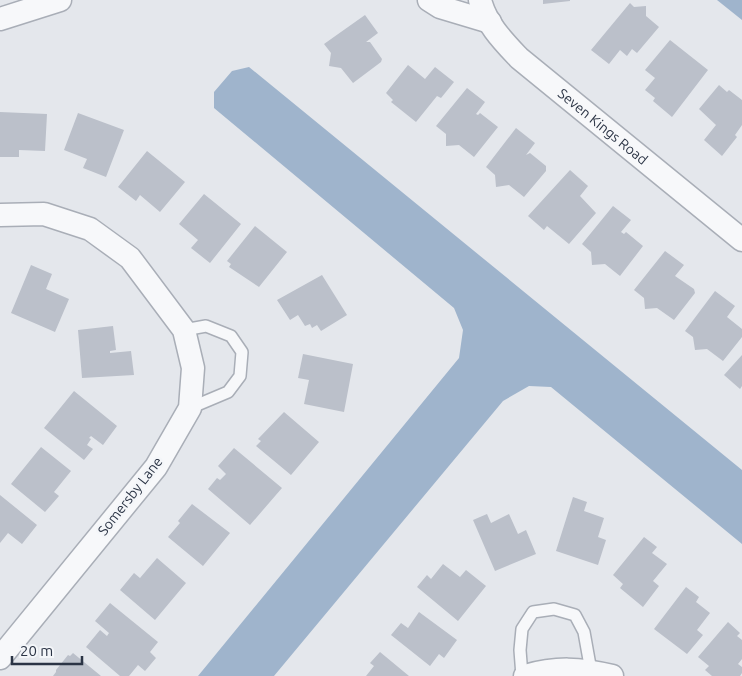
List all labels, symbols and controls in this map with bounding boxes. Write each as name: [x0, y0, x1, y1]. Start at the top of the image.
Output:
street label: Seven Kings Road: [555, 85, 651, 168]
street label: Somersby Lane: [94, 454, 166, 538]
scale bar: [12, 634, 82, 666]
text: 20 m: [20, 642, 53, 659]

